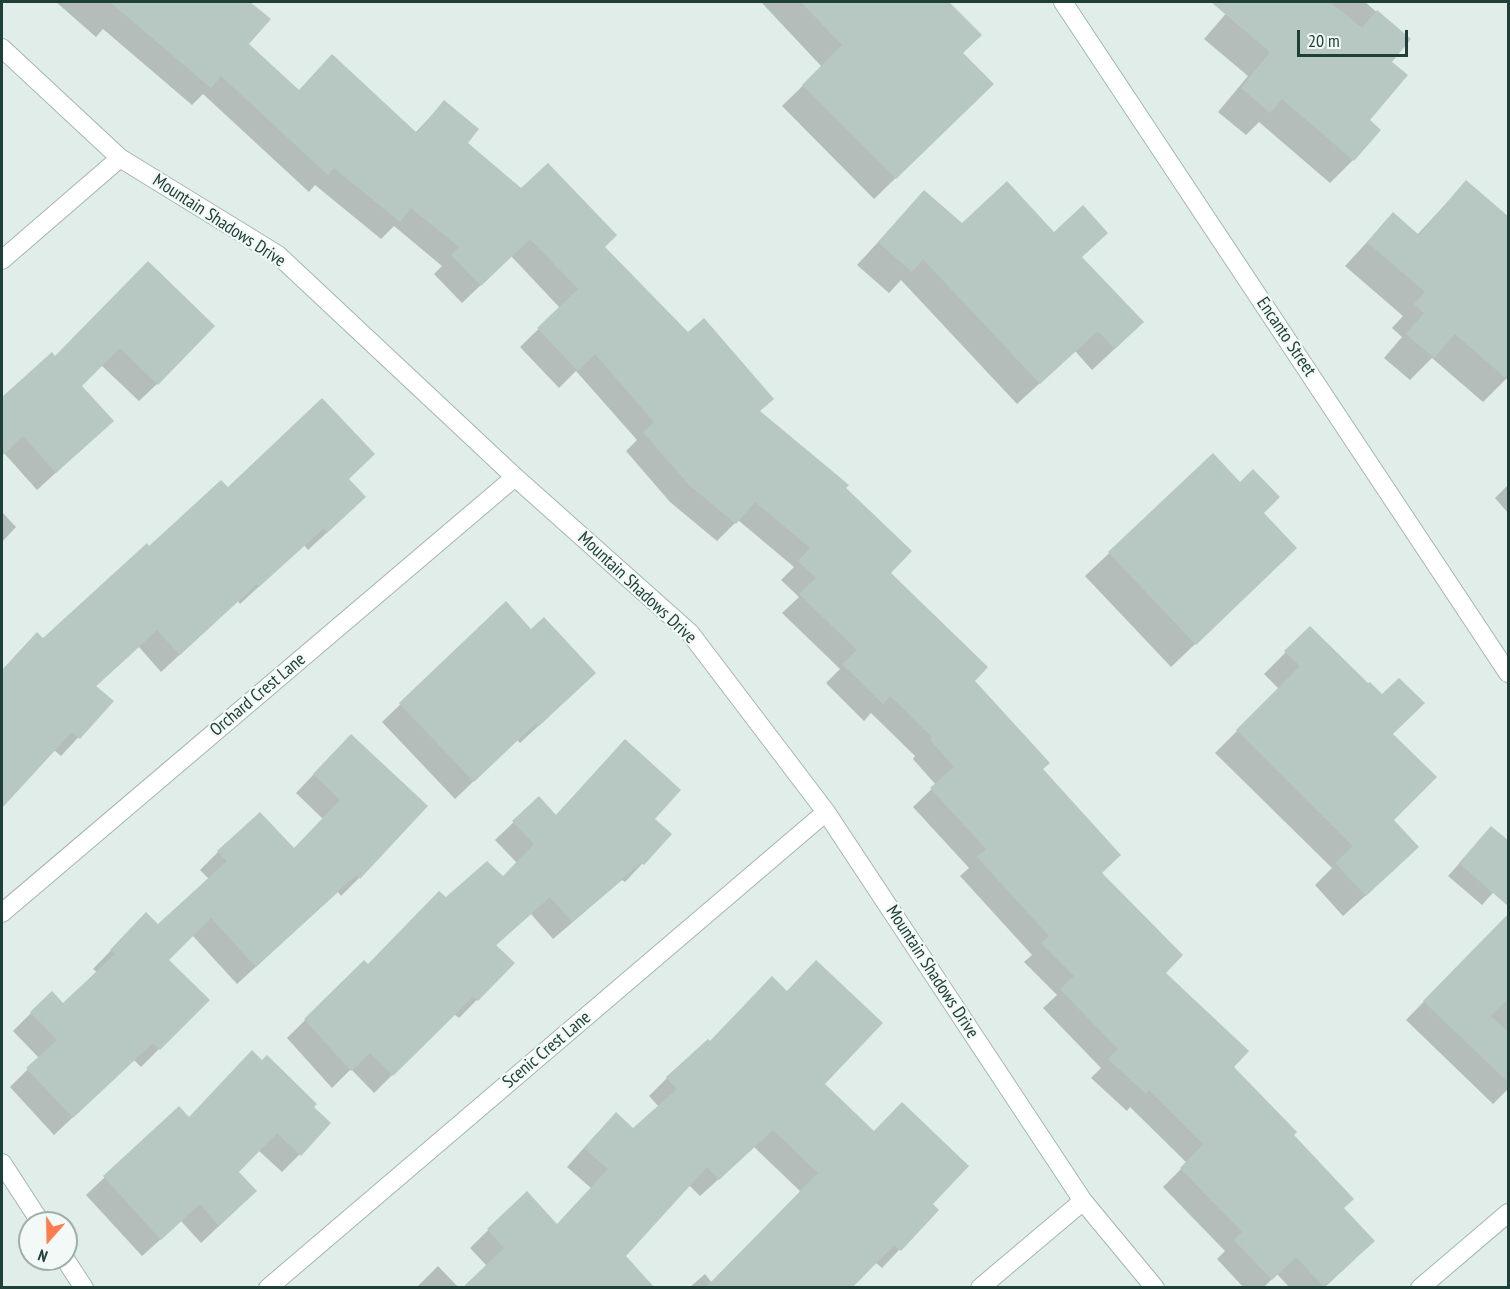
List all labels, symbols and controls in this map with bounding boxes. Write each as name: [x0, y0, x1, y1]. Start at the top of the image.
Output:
scale bar: [1300, 18, 1411, 56]
text: 20 m: [1308, 29, 1340, 52]
street label: Mountain Shadows Drive: [148, 170, 290, 272]
street label: Encanto Street: [1252, 293, 1320, 381]
street label: Mountain Shadows Drive: [573, 528, 701, 648]
street label: Orchard Crest Lane: [206, 649, 310, 741]
street label: Mountain Shadows Drive: [881, 901, 983, 1043]
street label: Scenic Crest Lane: [499, 1007, 595, 1093]
north arrow: [18, 1211, 78, 1271]
text: N: [35, 1245, 50, 1267]

